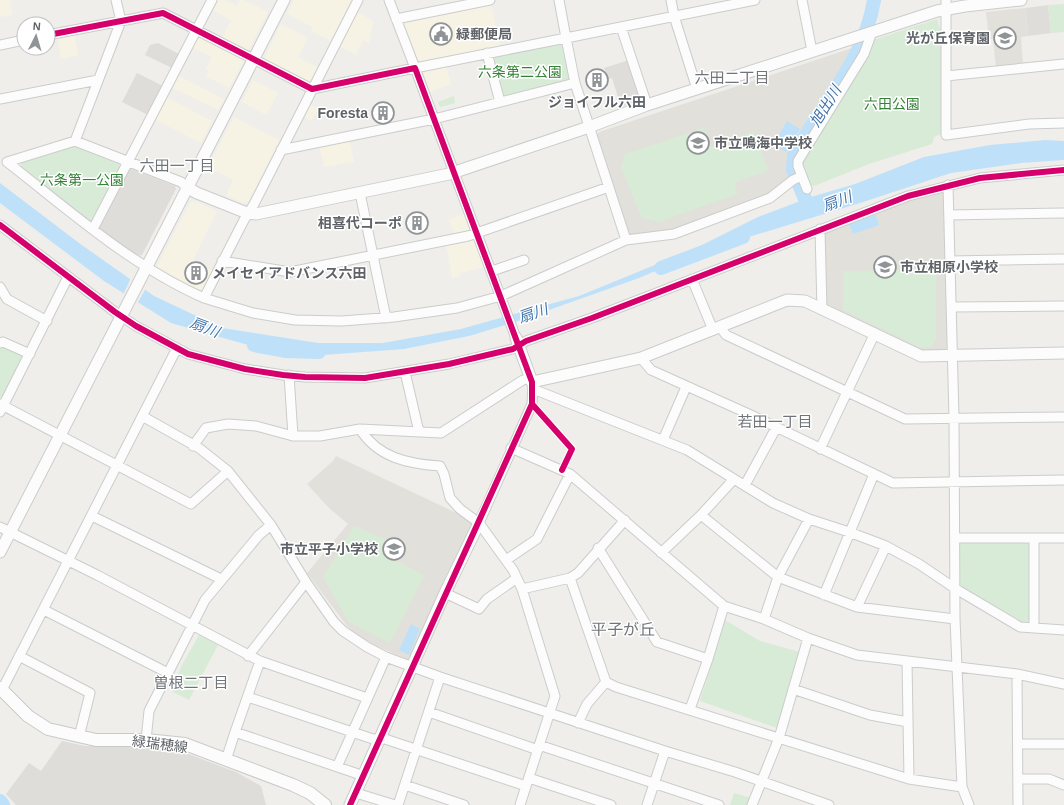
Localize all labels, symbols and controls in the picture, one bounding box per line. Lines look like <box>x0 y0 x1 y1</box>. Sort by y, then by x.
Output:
north arrow <box>16 16 56 56</box>
text: N <box>32 20 41 32</box>
public building icon: 緑郵便局 <box>428 21 454 47</box>
school or university icon: 光が丘保育園 <box>992 25 1018 51</box>
place label: 緑郵便局 <box>456 26 512 42</box>
place label: 光が丘保育園 <box>906 30 990 46</box>
park label: 六条第二公園 <box>478 64 562 80</box>
building icon: ジョイフル六田 <box>584 67 610 93</box>
district label: 六田二丁目 <box>694 69 770 86</box>
water label: 旭出川 <box>806 81 845 130</box>
place label: ジョイフル六田 <box>548 94 646 110</box>
park label: 六田公園 <box>864 96 920 112</box>
building icon: Foresta <box>370 100 396 126</box>
place label: Foresta <box>317 105 368 121</box>
school or university icon: 市立鳴海中学校 <box>685 130 711 156</box>
place label: 市立鳴海中学校 <box>714 135 812 151</box>
district label: 六田一丁目 <box>139 157 215 174</box>
park label: 六条第一公園 <box>40 172 124 188</box>
water label: 扇川 <box>820 187 856 214</box>
building icon: 相喜代コーポ <box>404 210 430 236</box>
place label: 相喜代コーポ <box>318 215 402 231</box>
school or university icon: 市立相原小学校 <box>872 254 898 280</box>
place label: 市立相原小学校 <box>900 259 998 275</box>
building icon: メイセイアドバンス六田 <box>183 260 209 286</box>
place label: メイセイアドバンス六田 <box>212 265 366 281</box>
water label: 扇川 <box>516 299 552 326</box>
water label: 扇川 <box>188 314 224 341</box>
district label: 若田一丁目 <box>737 413 813 430</box>
school or university icon: 市立平子小学校 <box>381 536 407 562</box>
place label: 市立平子小学校 <box>280 541 378 557</box>
district label: 平子が丘 <box>591 621 655 638</box>
district label: 曽根二丁目 <box>153 674 229 691</box>
street label: 緑瑞穂線 <box>131 733 189 755</box>

